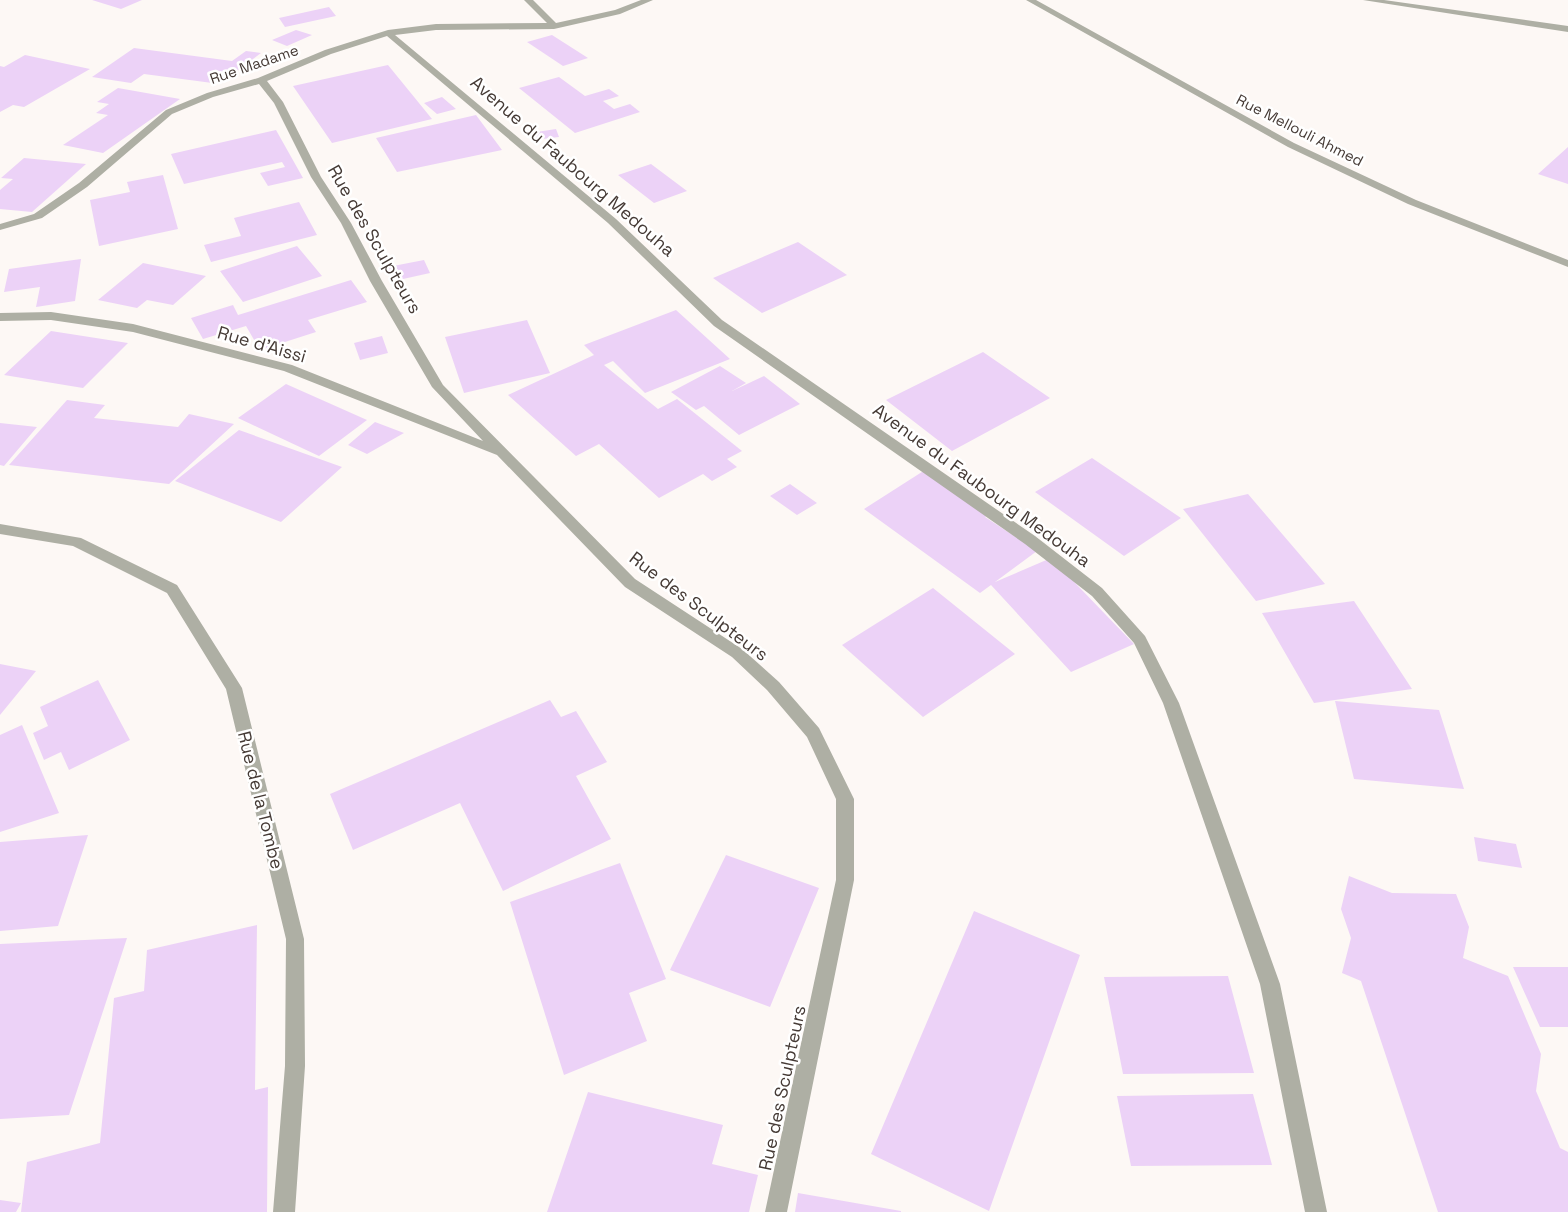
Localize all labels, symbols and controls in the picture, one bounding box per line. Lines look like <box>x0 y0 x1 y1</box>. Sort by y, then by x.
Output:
street label: Rue Madame <box>207 40 301 88</box>
street label: Avenue du Faubourg Medouha <box>466 71 680 261</box>
street label: Rue Mellouli Ahmed <box>1233 90 1367 170</box>
street label: Rue des Sculpteurs <box>323 160 427 318</box>
street label: Rue d'Aissi <box>215 320 309 368</box>
street label: Avenue du Faubourg Medouha <box>868 398 1096 572</box>
street label: Rue des Sculpteurs <box>625 546 773 666</box>
street label: Rue de la Tombe <box>233 729 289 871</box>
street label: Rue des Sculpteurs <box>753 1003 811 1173</box>

